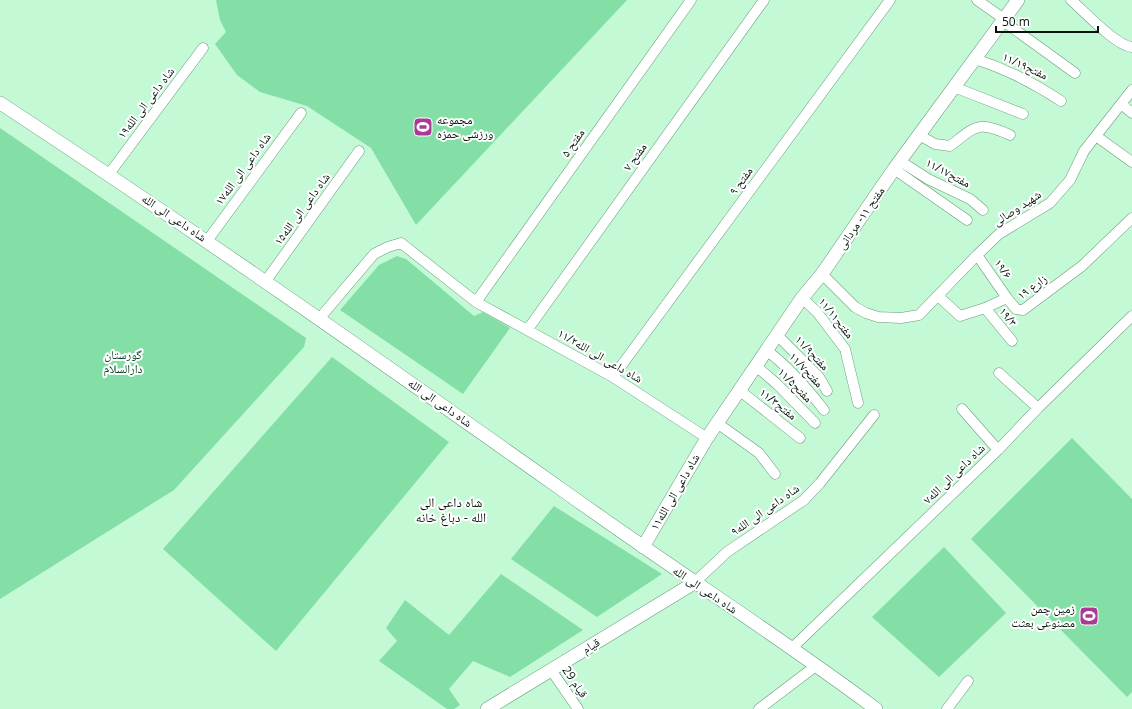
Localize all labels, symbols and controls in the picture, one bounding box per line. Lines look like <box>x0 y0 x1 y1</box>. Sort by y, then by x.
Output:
scale bar <box>996 8 1098 34</box>
text: 50 m <box>1002 13 1030 30</box>
street label: مفتح۱۱/۱۹ <box>1000 48 1051 83</box>
street label: شاه داعی الی الله۱۹ <box>113 63 178 142</box>
place label: مجموعه ورزشی حمزه <box>437 111 493 142</box>
sports icon: مجموعه ورزشی حمزه <box>412 116 434 138</box>
street label: مفتح ۵ <box>557 125 588 160</box>
street label: شاه داعی الی الله۱۷ <box>211 129 275 208</box>
street label: مفتح ۷ <box>619 139 651 174</box>
street label: مفتح۱۱/۱۷ <box>923 154 974 191</box>
street label: مفتح ۹ <box>725 163 757 198</box>
street label: شاه داعی الی الله۱۵ <box>270 169 334 248</box>
street label: مفتح ۱۱- مردانی <box>833 183 888 252</box>
street label: شهید وصالی <box>989 186 1044 230</box>
street label: شاه داعی الی الله <box>139 190 210 246</box>
street label: ۱۹/۶ <box>991 255 1016 282</box>
street label: ۱۹ زارع <box>1013 270 1050 303</box>
street label: مفتح۱۱/۱۱ <box>815 294 858 342</box>
street label: ۱۹/۳ <box>995 303 1021 330</box>
street label: ۱۱/۲شاه داعی الی الله <box>555 324 646 387</box>
street label: مفتح۱۱/۹ <box>791 331 833 374</box>
park label: گورستان دارالسلام <box>103 346 143 377</box>
street label: مفتح۱۱/۷ <box>785 348 827 391</box>
street label: مفتح۱۱/۵ <box>774 363 817 406</box>
street label: شاه داعی الی الله <box>405 374 476 431</box>
street label: مفتح۱۱/۳ <box>756 384 800 424</box>
street label: شاه داعی الی الله۷ <box>919 440 988 508</box>
street label: شاه داعی الی الله۱۱ <box>646 450 703 533</box>
street label: شاه داعی الی الله۹ <box>727 480 802 540</box>
district label: شاه داعی الی الله - دباغ خانه <box>416 493 486 527</box>
street label: شاه داعی الی الله <box>670 562 741 618</box>
place label: زمین چمن مصنوعی بعثت <box>1011 600 1075 631</box>
sports icon: زمین چمن مصنوعی بعثت <box>1078 605 1100 627</box>
street label: قیام <box>579 634 603 658</box>
street label: قیام 29 <box>559 662 592 701</box>

